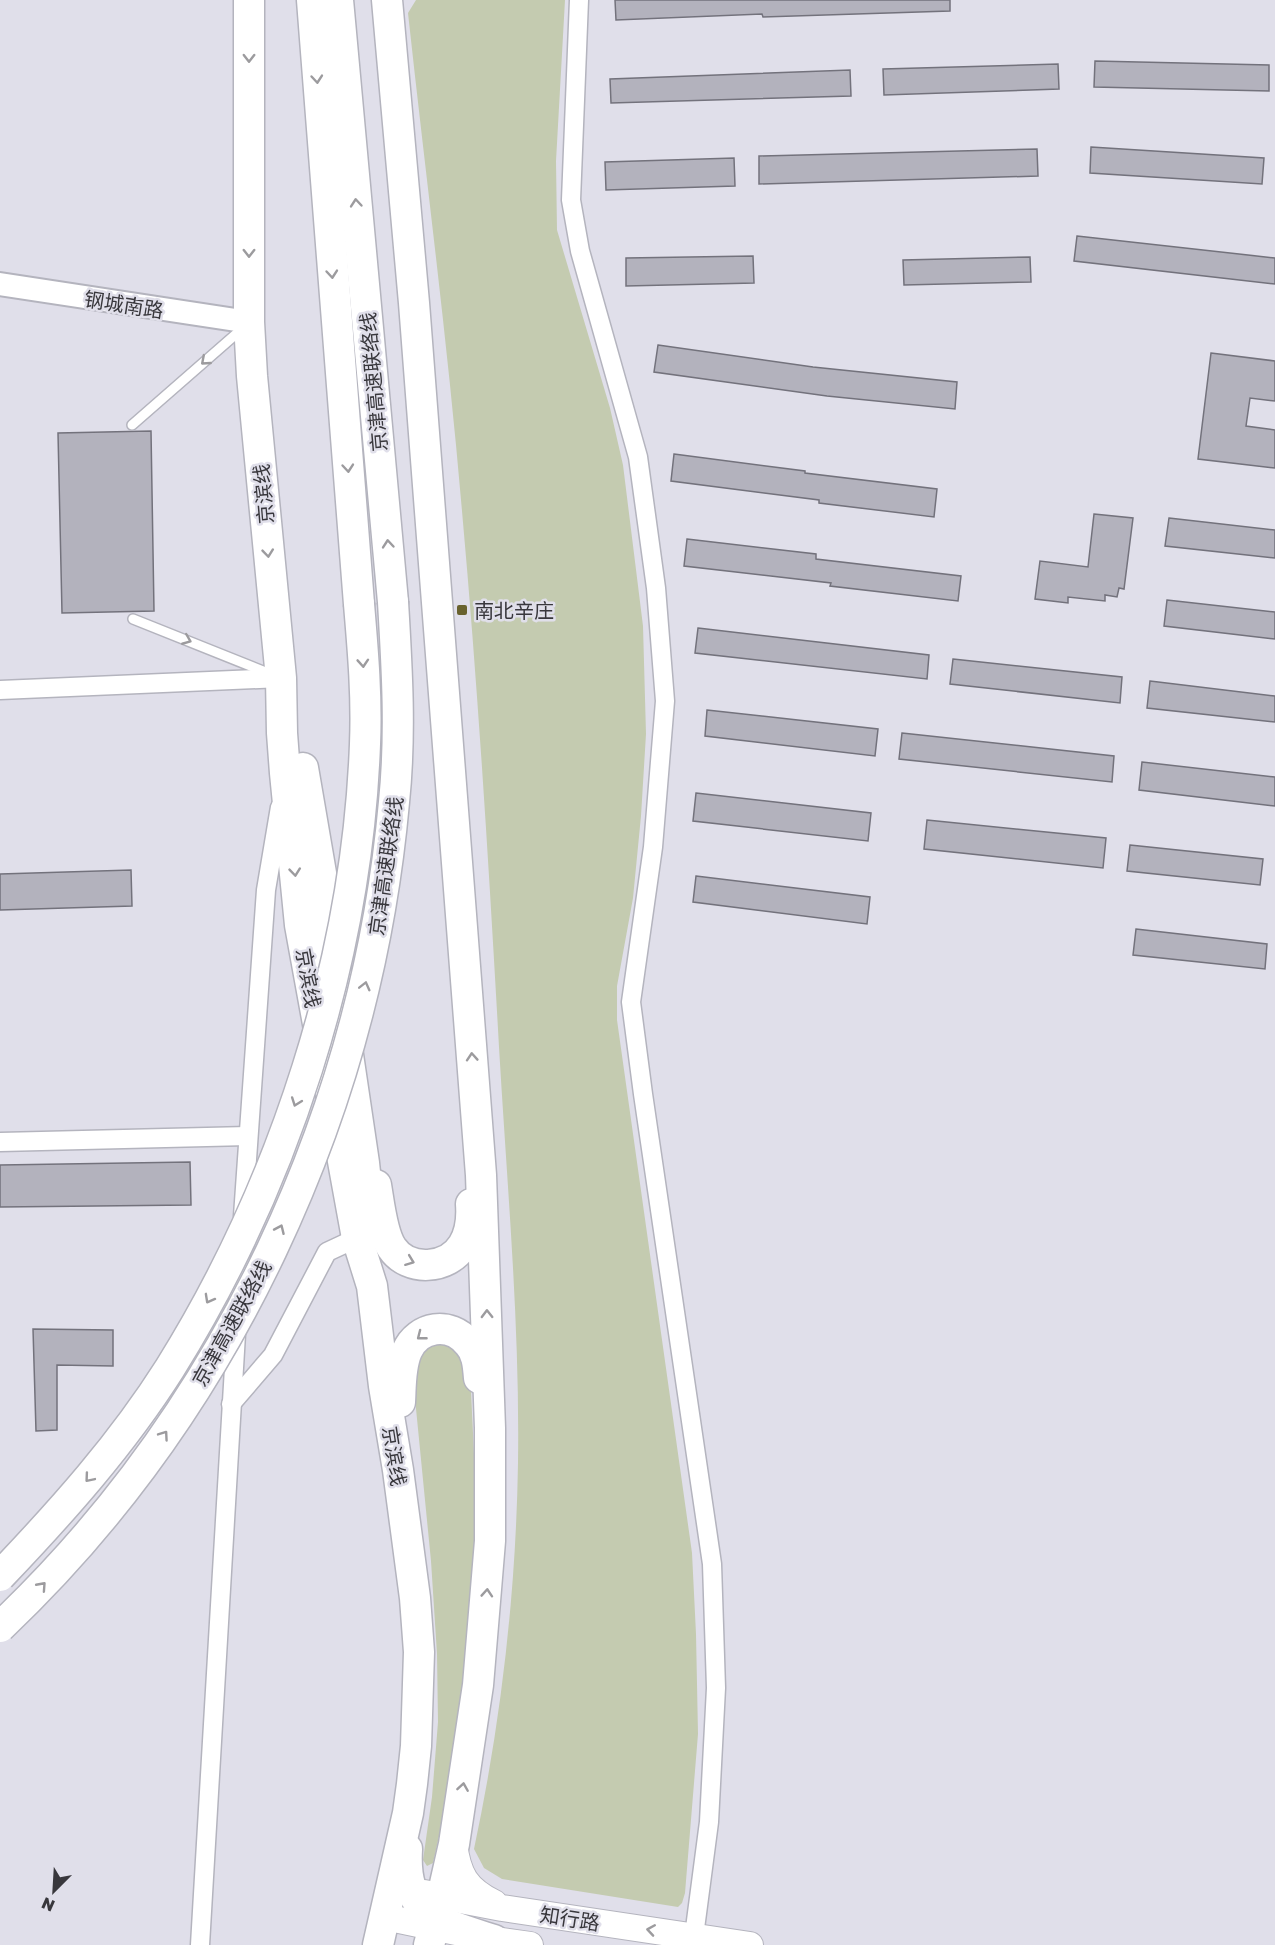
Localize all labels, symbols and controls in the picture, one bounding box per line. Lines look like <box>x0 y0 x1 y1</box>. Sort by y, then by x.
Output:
one-way arrow <box>243 54 255 63</box>
one-way arrow <box>310 75 323 84</box>
one-way arrow <box>350 199 363 208</box>
one-way arrow <box>243 249 255 258</box>
one-way arrow <box>326 269 339 278</box>
street label: 钢城南路 <box>83 286 165 322</box>
street label: 京津高速联络线 <box>355 311 391 453</box>
one-way arrow <box>201 354 212 365</box>
street label: 京滨线 <box>248 463 278 525</box>
one-way arrow <box>341 463 354 473</box>
one-way arrow <box>382 539 395 548</box>
one-way arrow <box>261 548 274 557</box>
place label: 南北辛庄 <box>474 598 554 622</box>
marker: 南北辛庄 <box>455 603 469 617</box>
one-way arrow <box>181 633 192 645</box>
one-way arrow <box>357 658 370 667</box>
street label: 京津高速联络线 <box>363 795 407 937</box>
one-way arrow <box>288 868 301 877</box>
street label: 京滨线 <box>292 946 326 1010</box>
one-way arrow <box>358 981 371 991</box>
one-way arrow <box>466 1052 479 1061</box>
one-way arrow <box>291 1096 304 1106</box>
one-way arrow <box>273 1224 285 1235</box>
one-way arrow <box>404 1253 415 1266</box>
street label: 京津高速联络线 <box>187 1256 275 1390</box>
one-way arrow <box>205 1293 216 1303</box>
one-way arrow <box>480 1310 493 1319</box>
one-way arrow <box>417 1329 428 1340</box>
street label: 京滨线 <box>378 1424 412 1488</box>
one-way arrow <box>157 1430 168 1441</box>
one-way arrow <box>85 1471 96 1482</box>
one-way arrow <box>35 1582 46 1593</box>
one-way arrow <box>480 1589 493 1598</box>
one-way arrow <box>456 1782 468 1791</box>
north arrow <box>24 1861 84 1921</box>
text: N <box>38 1893 58 1916</box>
street label: 知行路 <box>538 1901 602 1935</box>
one-way arrow <box>646 1924 655 1936</box>

